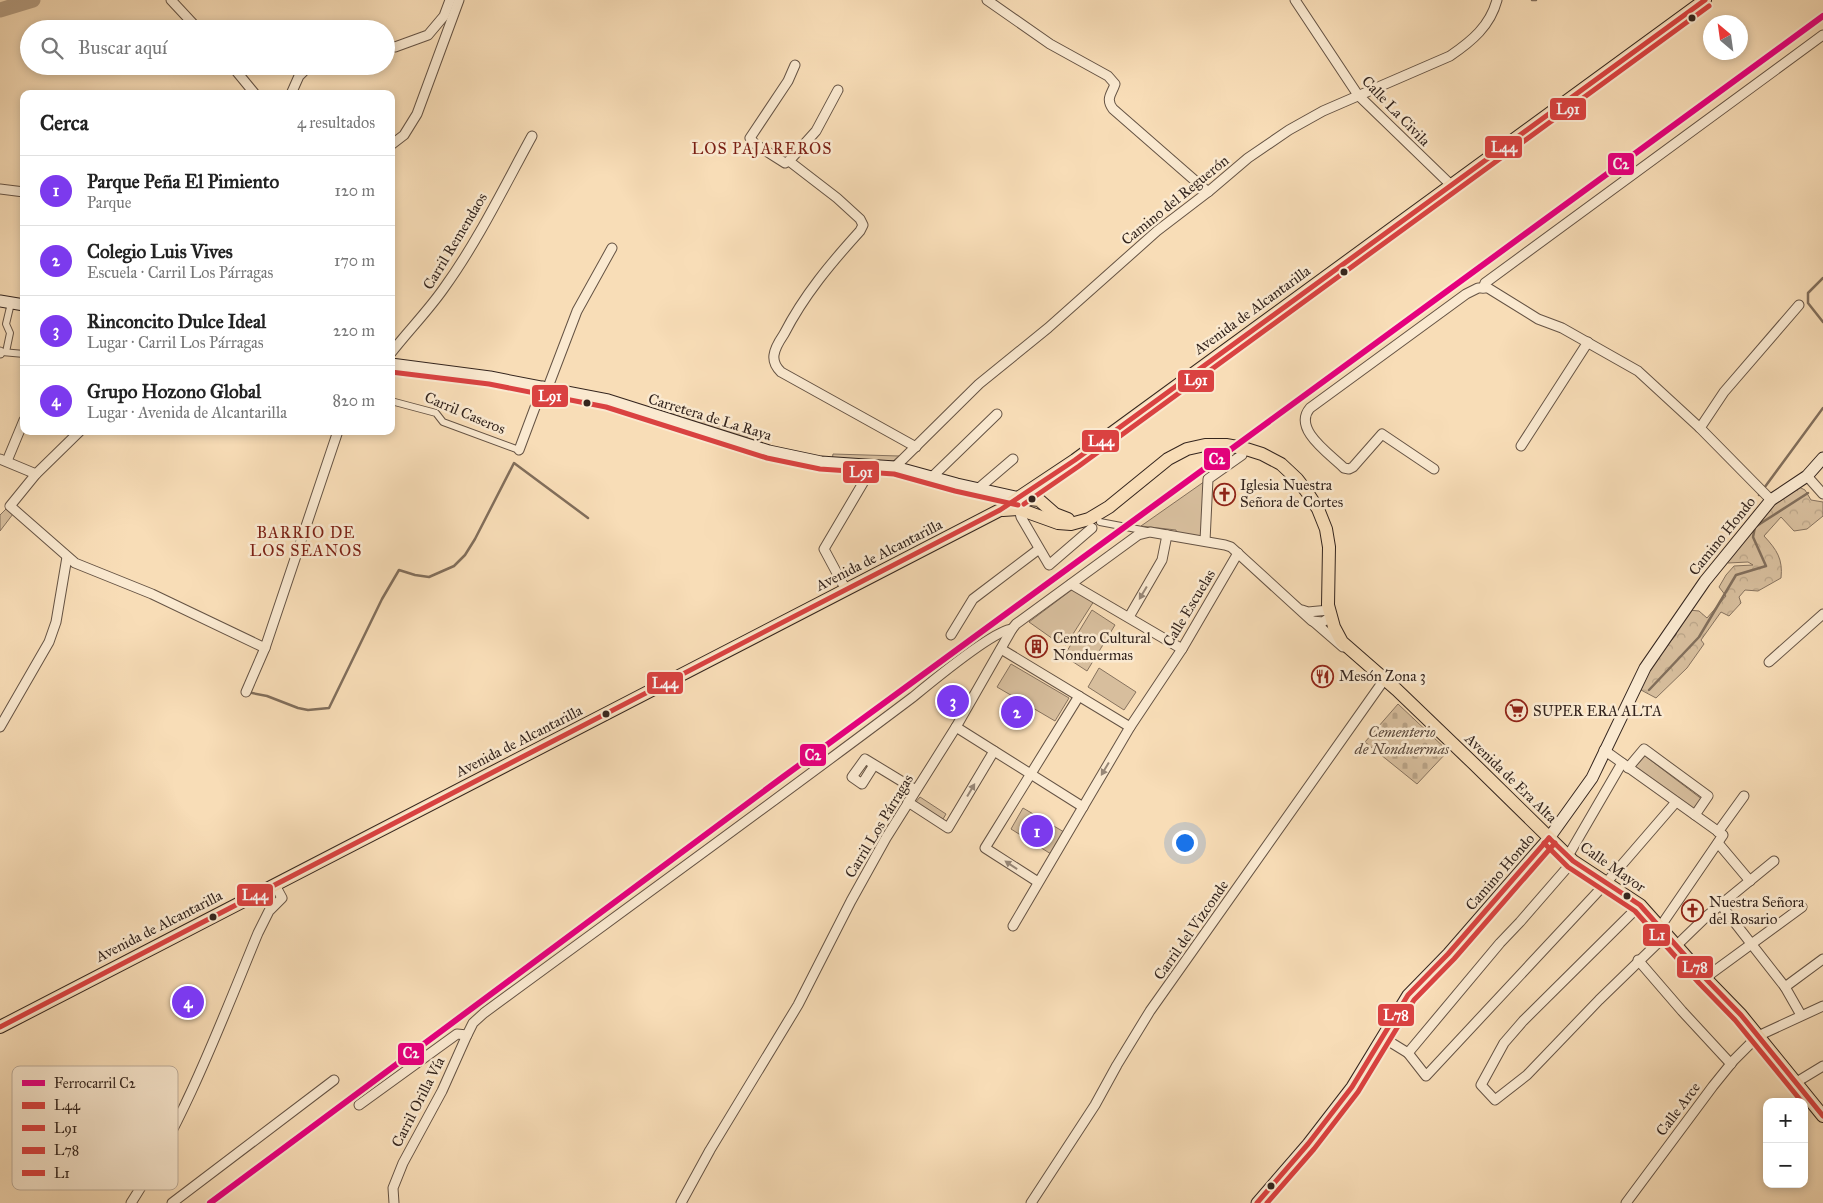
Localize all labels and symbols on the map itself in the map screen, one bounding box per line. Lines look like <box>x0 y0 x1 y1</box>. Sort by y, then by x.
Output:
unlabelled marker <box>1687 13 1697 23</box>
north arrow <box>1703 15 1748 60</box>
street label: Calle La Civila <box>1358 72 1434 150</box>
line badge: L91 <box>1549 97 1587 121</box>
text: L91 <box>1556 101 1580 119</box>
line badge: L44 <box>1484 135 1523 159</box>
district label: LOS PAJAREROS <box>692 139 832 159</box>
text: L44 <box>1491 139 1518 157</box>
street label: Camino del Reguerón <box>1118 151 1232 249</box>
line badge: C2 <box>1607 152 1635 176</box>
text: C2 <box>1613 156 1630 173</box>
street label: Carril Remendaos <box>419 189 491 293</box>
street label: Avenida de Alcantarilla <box>1189 261 1314 359</box>
unlabelled marker <box>1339 267 1349 277</box>
line badge: L91 <box>1177 369 1215 393</box>
text: L91 <box>1184 372 1208 390</box>
line badge: L91 <box>531 384 569 408</box>
street label: Carril Caseros <box>422 388 508 438</box>
text: L91 <box>538 388 562 406</box>
street label: Carretera de La Raya <box>646 390 775 445</box>
unlabelled marker <box>582 398 592 408</box>
line badge: L44 <box>1081 429 1120 453</box>
text: L44 <box>1088 433 1115 451</box>
line badge: C2 <box>1203 447 1231 471</box>
text: C2 <box>1209 451 1226 468</box>
line badge: L91 <box>842 460 880 484</box>
text: L91 <box>849 464 873 482</box>
place label: Iglesia Nuestra Señora de Cortes <box>1240 476 1343 511</box>
church icon: Iglesia Nuestra Señora de Cortes <box>1212 482 1236 506</box>
street label: Camino Hondo <box>1685 493 1759 579</box>
unlabelled marker <box>1027 494 1037 504</box>
street label: Avenida de Alcantarilla <box>812 515 946 595</box>
district label: BARRIO DE LOS SEANOS <box>250 523 362 560</box>
street label: Calle Escuelas <box>1159 566 1219 650</box>
one-way arrow <box>1139 587 1148 600</box>
place label: Centro Cultural Nonduermas <box>1053 629 1152 664</box>
building icon: Centro Cultural Nonduermas <box>1025 635 1049 659</box>
restaurant icon: Mesón Zona 3 <box>1311 664 1335 688</box>
place label: Mesón Zona 3 <box>1339 667 1426 685</box>
line badge: L44 <box>646 671 684 695</box>
text: L44 <box>652 675 679 693</box>
pin: 3 <box>937 682 969 720</box>
pin: 2 <box>1001 693 1033 731</box>
supermarket icon: SUPER ERA ALTA <box>1505 699 1529 723</box>
street label: Avenida de Alcantarilla <box>452 701 586 781</box>
place label: SUPER ERA ALTA <box>1533 702 1662 720</box>
unlabelled marker <box>601 709 611 719</box>
park label: Cementerio de Nonduermas <box>1354 723 1450 758</box>
street label: Avenida de Era Alta <box>1461 729 1561 827</box>
line badge: C2 <box>799 743 827 767</box>
text: C2 <box>805 747 822 764</box>
one-way arrow <box>1101 762 1110 775</box>
street label: Carril Los Párragas <box>841 771 917 881</box>
one-way arrow <box>966 783 975 796</box>
pin: 1 <box>1021 812 1053 850</box>
your location <box>1172 830 1198 856</box>
street label: Camino Hondo <box>1462 830 1539 914</box>
street label: Calle Mayor <box>1577 838 1650 896</box>
one-way arrow <box>1005 860 1018 870</box>
street label: Carril del Vizconde <box>1150 877 1232 983</box>
line badge: L44 <box>236 883 274 907</box>
street label: Avenida de Alcantarilla <box>92 886 226 966</box>
text: L44 <box>242 887 269 905</box>
unlabelled marker <box>1622 891 1632 901</box>
place label: Nuestra Señora del Rosario <box>1709 893 1805 928</box>
church icon: Nuestra Señora del Rosario <box>1681 899 1705 923</box>
unlabelled marker <box>208 912 218 922</box>
line badge: L1 <box>1642 923 1671 947</box>
text: L1 <box>1649 927 1665 944</box>
line badge: L78 <box>1676 955 1714 979</box>
text: L78 <box>1682 959 1708 976</box>
pin: 4 <box>172 983 204 1021</box>
line badge: L78 <box>1377 1003 1415 1027</box>
text: L78 <box>1383 1007 1409 1024</box>
line badge: C2 <box>397 1042 425 1066</box>
text: C2 <box>403 1045 420 1062</box>
street label: Carril Orilla Vía <box>388 1053 449 1150</box>
legend <box>12 1066 178 1190</box>
text: Ferrocarril C2 <box>54 1075 136 1092</box>
street label: Calle Arce <box>1652 1079 1704 1139</box>
text: L44 <box>54 1097 81 1114</box>
text: L91 <box>54 1120 78 1137</box>
text: L78 <box>54 1142 79 1159</box>
text: L1 <box>54 1165 70 1182</box>
unlabelled marker <box>1266 1181 1276 1191</box>

